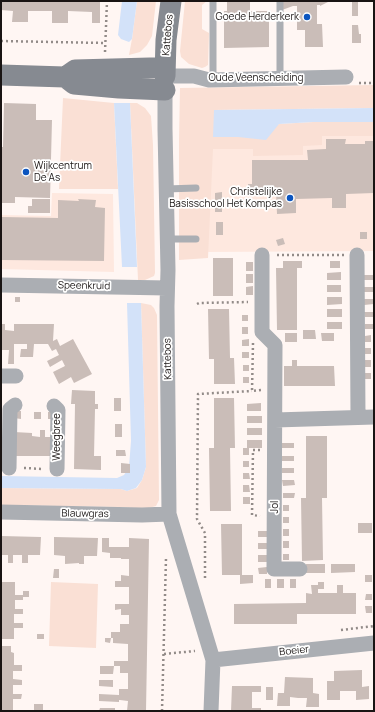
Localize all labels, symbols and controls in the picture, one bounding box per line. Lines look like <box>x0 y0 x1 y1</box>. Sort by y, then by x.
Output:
place label: Goede Herderkerk <box>216 11 299 23</box>
marker: Goede Herderkerk <box>302 12 312 22</box>
street label: Kattebos <box>160 14 176 56</box>
street label: Oude Veenscheiding <box>209 72 303 84</box>
place label: Wijkcentrum De As <box>34 160 92 184</box>
marker: Wijkcentrum De As <box>21 167 31 177</box>
place label: Christelijke Basisschool Het Kompas <box>169 186 282 210</box>
marker: Christelijke Basisschool Het Kompas <box>285 193 295 203</box>
street label: Speenkruid <box>58 280 110 292</box>
street label: Kattebos <box>162 338 174 380</box>
street label: Weegbree <box>51 413 63 461</box>
street label: Jol <box>269 501 281 513</box>
street label: Blauwgras <box>61 508 109 520</box>
street label: Boeier <box>279 643 309 659</box>

